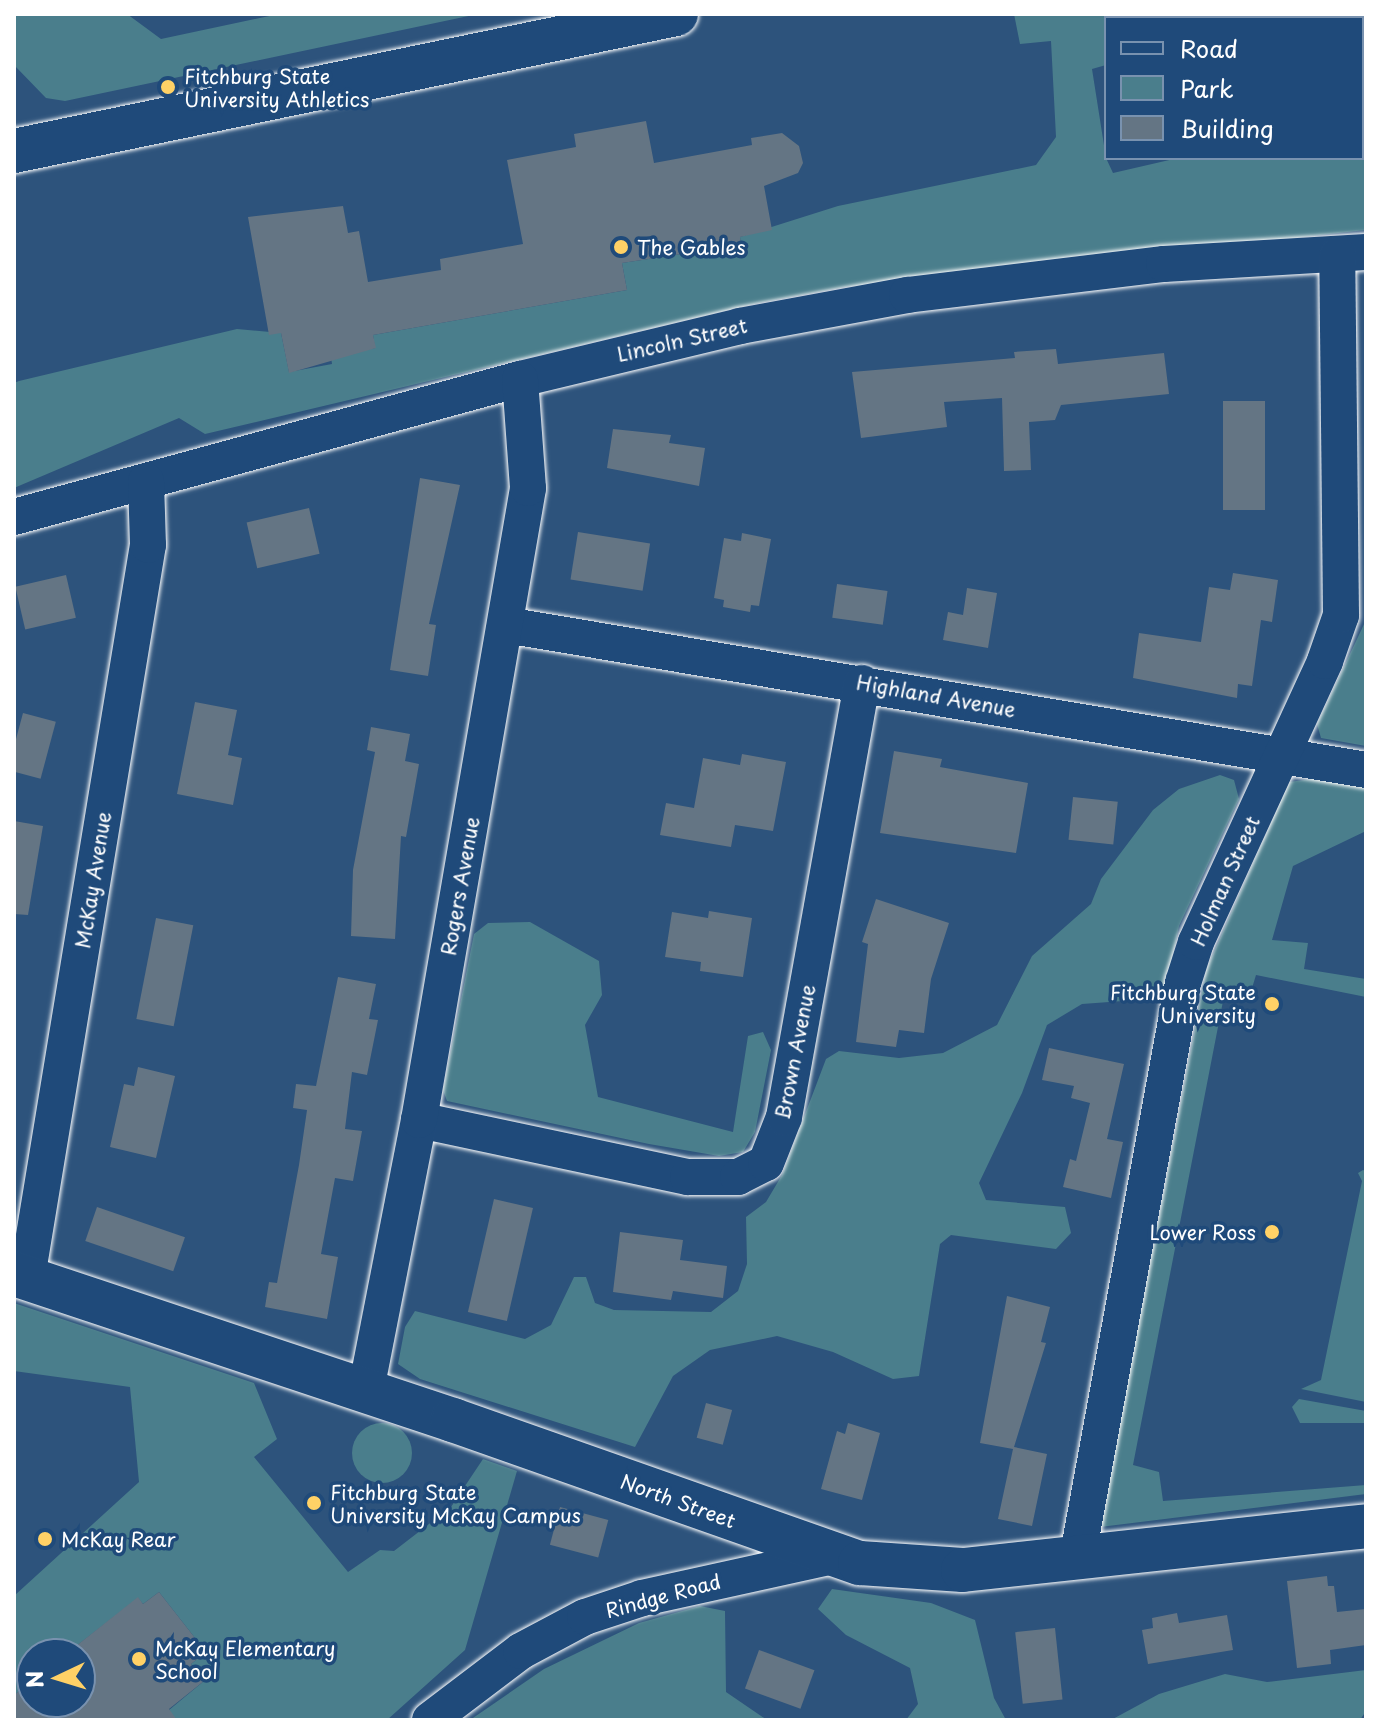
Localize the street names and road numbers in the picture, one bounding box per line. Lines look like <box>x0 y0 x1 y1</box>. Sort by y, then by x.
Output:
street label: Lincoln Street <box>615 313 749 367</box>
street label: Highland Avenue <box>854 670 1018 722</box>
street label: McKay Avenue <box>70 809 116 951</box>
street label: Holman Street <box>1185 812 1265 950</box>
street label: Rogers Avenue <box>436 815 484 957</box>
street label: Brown Avenue <box>770 983 820 1121</box>
street label: North Street <box>617 1469 739 1533</box>
street label: Rindge Road <box>602 1569 724 1623</box>

